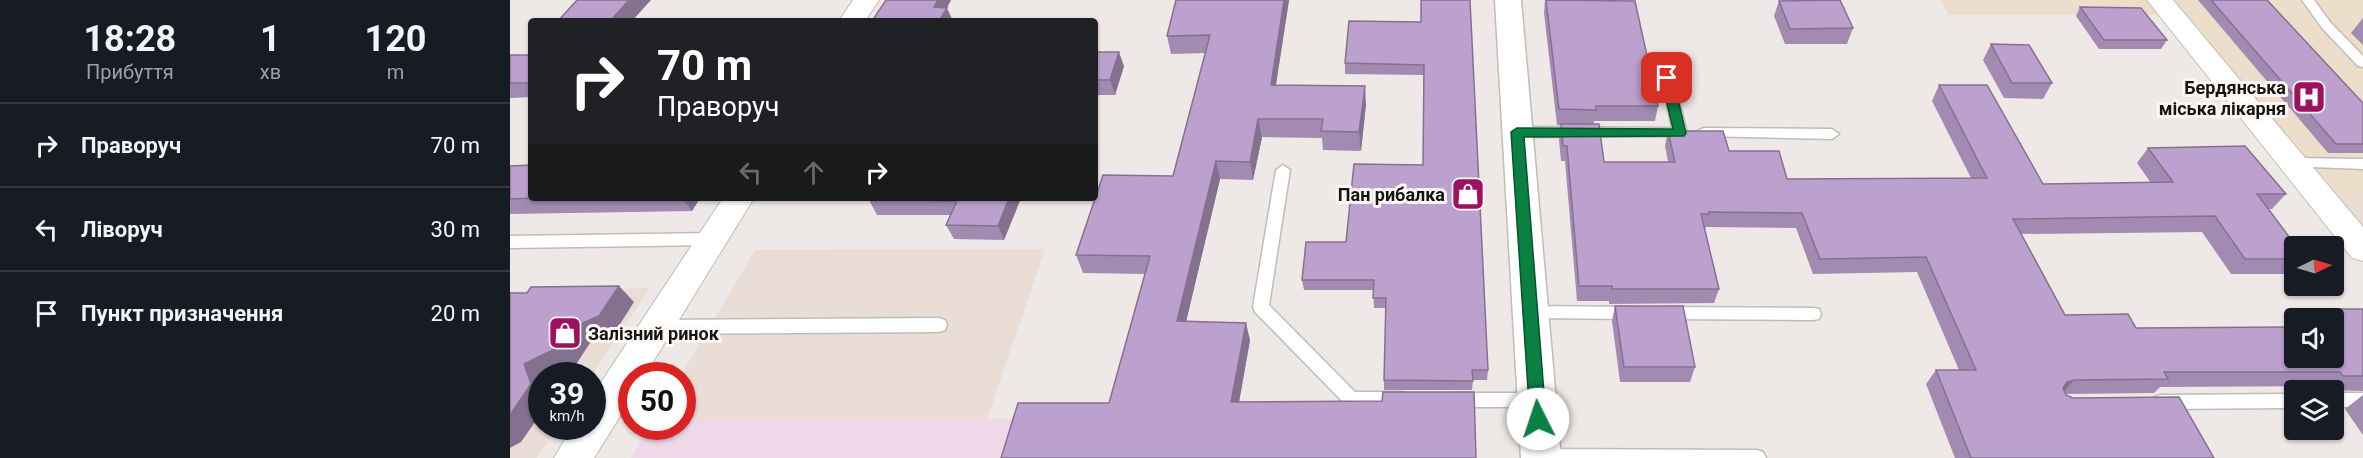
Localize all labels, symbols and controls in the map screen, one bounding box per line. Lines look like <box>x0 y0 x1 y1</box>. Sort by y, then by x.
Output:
text: 18:28 <box>83 18 176 60</box>
text: 1 <box>260 18 281 60</box>
text: 120 <box>365 18 427 60</box>
text: 70 m <box>657 41 752 90</box>
icon: right <box>558 42 636 120</box>
pin <box>1641 52 1692 103</box>
text: Прибуття <box>86 60 174 84</box>
text: хв <box>260 60 281 84</box>
text: m <box>387 60 404 84</box>
icon: arrive <box>1650 61 1683 94</box>
place label: Бердянська міська лікарня <box>2159 77 2286 119</box>
hospital icon: Бердянська міська лікарня <box>2291 79 2327 115</box>
text: Праворуч <box>657 91 779 123</box>
icon: right <box>30 129 63 162</box>
text: Праворуч <box>81 133 181 158</box>
text: 70 m <box>431 133 480 158</box>
icon: left <box>734 156 767 189</box>
icon: ahead <box>797 156 830 189</box>
icon: right <box>860 156 893 189</box>
shop icon: Пан рибалка <box>1450 176 1486 212</box>
place label: Пан рибалка <box>1338 184 1445 205</box>
icon: left <box>30 213 63 246</box>
text: Ліворуч <box>81 217 163 242</box>
text: 30 m <box>431 217 480 242</box>
north arrow <box>2284 236 2344 296</box>
map controls <box>2284 236 2344 440</box>
icon: arrive <box>30 297 63 330</box>
text: Пункт призначення <box>81 301 283 326</box>
text: 20 m <box>431 301 480 326</box>
button: sound <box>2284 308 2344 368</box>
shop icon: Залізний ринок <box>547 315 583 351</box>
place label: Залізний ринок <box>588 323 720 344</box>
speed limit sign: 50 <box>618 362 696 440</box>
text: 39 <box>550 376 584 411</box>
button: layers <box>2284 380 2344 440</box>
position arrow <box>1506 387 1570 451</box>
text: km/h <box>549 407 585 425</box>

